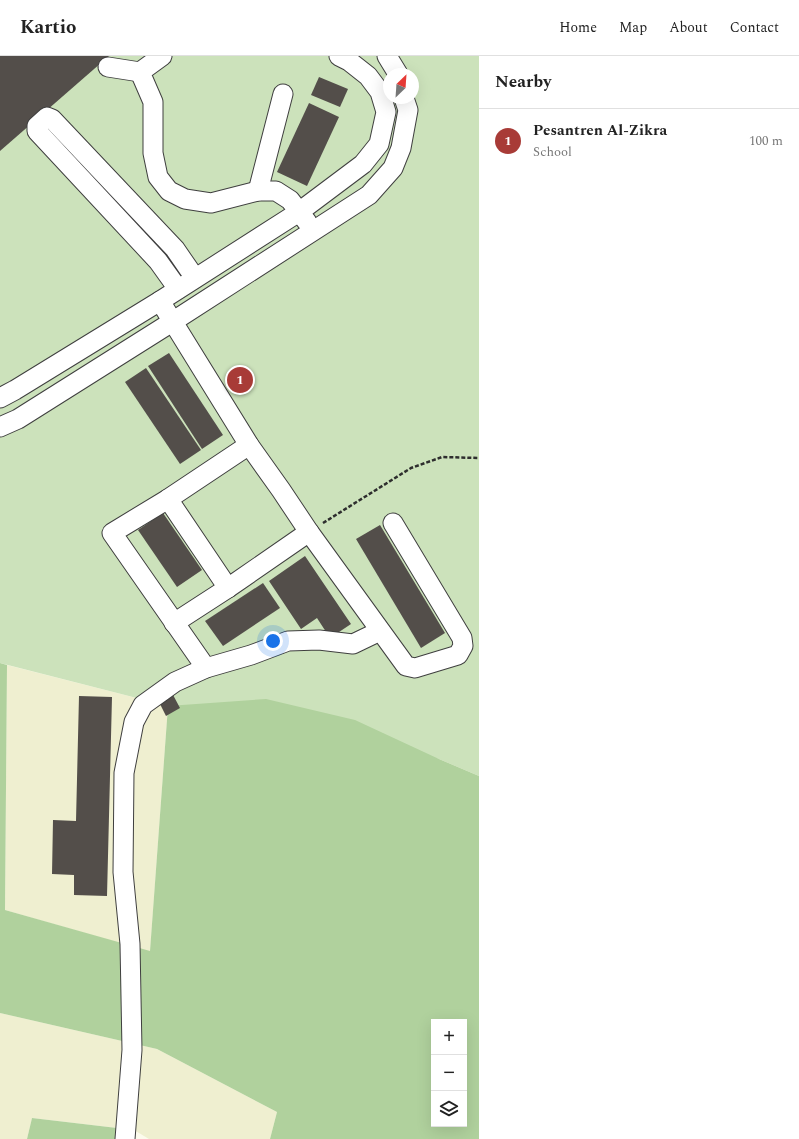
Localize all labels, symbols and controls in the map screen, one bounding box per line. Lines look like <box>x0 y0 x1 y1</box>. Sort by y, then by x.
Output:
text: Kartio <box>20 13 76 42</box>
text: Home <box>559 17 597 38</box>
text: Map <box>619 17 647 38</box>
text: About <box>669 17 708 38</box>
text: Contact <box>730 17 779 38</box>
north arrow <box>383 68 419 104</box>
text: Nearby <box>495 69 551 95</box>
text: Pesantren Al-Zikra <box>533 119 667 142</box>
text: 1 <box>504 131 512 151</box>
text: 100 m <box>749 131 783 151</box>
text: School <box>533 142 572 162</box>
pin: 1 <box>227 365 253 395</box>
your location <box>263 631 283 651</box>
map controls <box>431 1019 467 1127</box>
button: + <box>431 1019 467 1055</box>
button: − <box>431 1055 467 1091</box>
button: layers <box>431 1091 467 1127</box>

